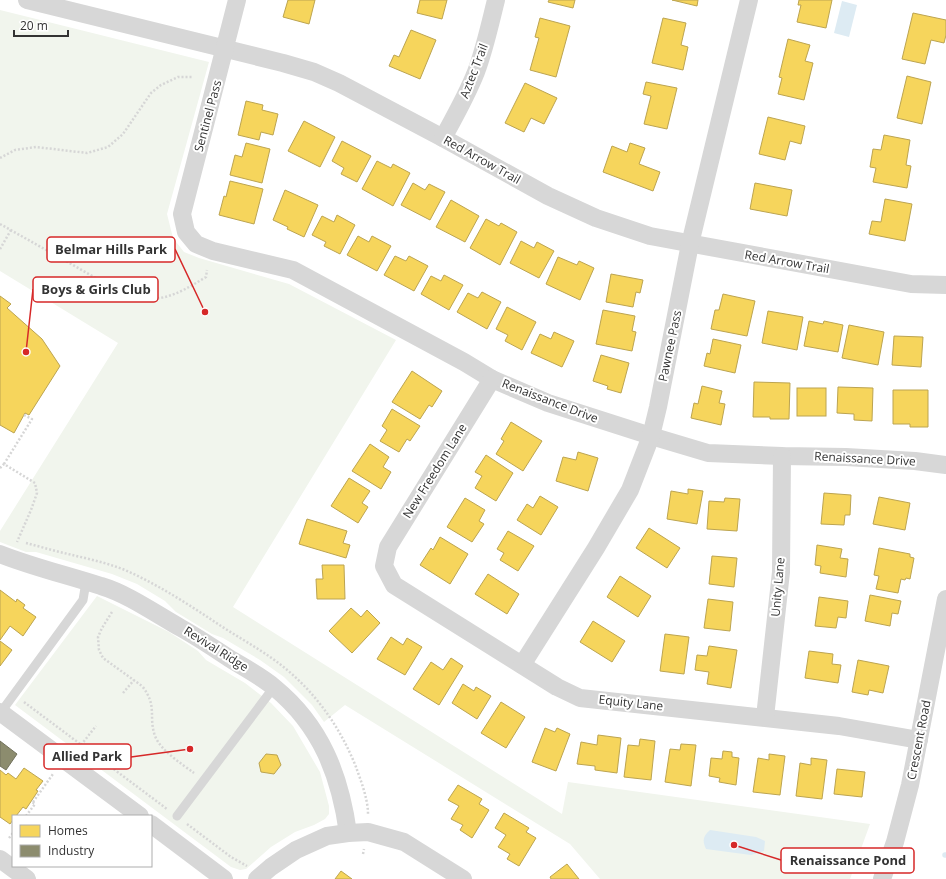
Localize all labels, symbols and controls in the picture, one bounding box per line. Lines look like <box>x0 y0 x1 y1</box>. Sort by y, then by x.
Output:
scale bar <box>14 12 68 38</box>
text: 20 m <box>20 17 48 34</box>
street label: Aztec Trail <box>455 41 492 101</box>
street label: Sentinel Pass <box>190 78 225 154</box>
street label: Red Arrow Trail <box>441 131 524 188</box>
callout: Belmar Hills Park <box>47 237 175 262</box>
text: Belmar Hills Park <box>55 240 168 258</box>
street label: Red Arrow Trail <box>743 246 831 277</box>
callout: Boys & Girls Club <box>33 277 158 302</box>
text: Boys & Girls Club <box>41 280 151 298</box>
street label: Pawnee Pass <box>654 308 685 383</box>
street label: Renaissance Drive <box>500 374 601 427</box>
street label: New Freedom Lane <box>399 420 471 521</box>
street label: Renaissance Drive <box>814 447 916 470</box>
street label: Unity Lane <box>766 556 789 617</box>
street label: Revival Ridge <box>181 622 252 675</box>
street label: Equity Lane <box>598 691 664 714</box>
street label: Crescent Road <box>902 699 935 781</box>
callout: Allied Park <box>44 744 131 769</box>
text: Allied Park <box>52 747 123 765</box>
legend <box>12 815 152 867</box>
text: Homes <box>48 822 88 839</box>
text: Industry <box>48 842 95 859</box>
callout: Renaissance Pond <box>781 848 914 873</box>
text: Renaissance Pond <box>790 851 906 869</box>

